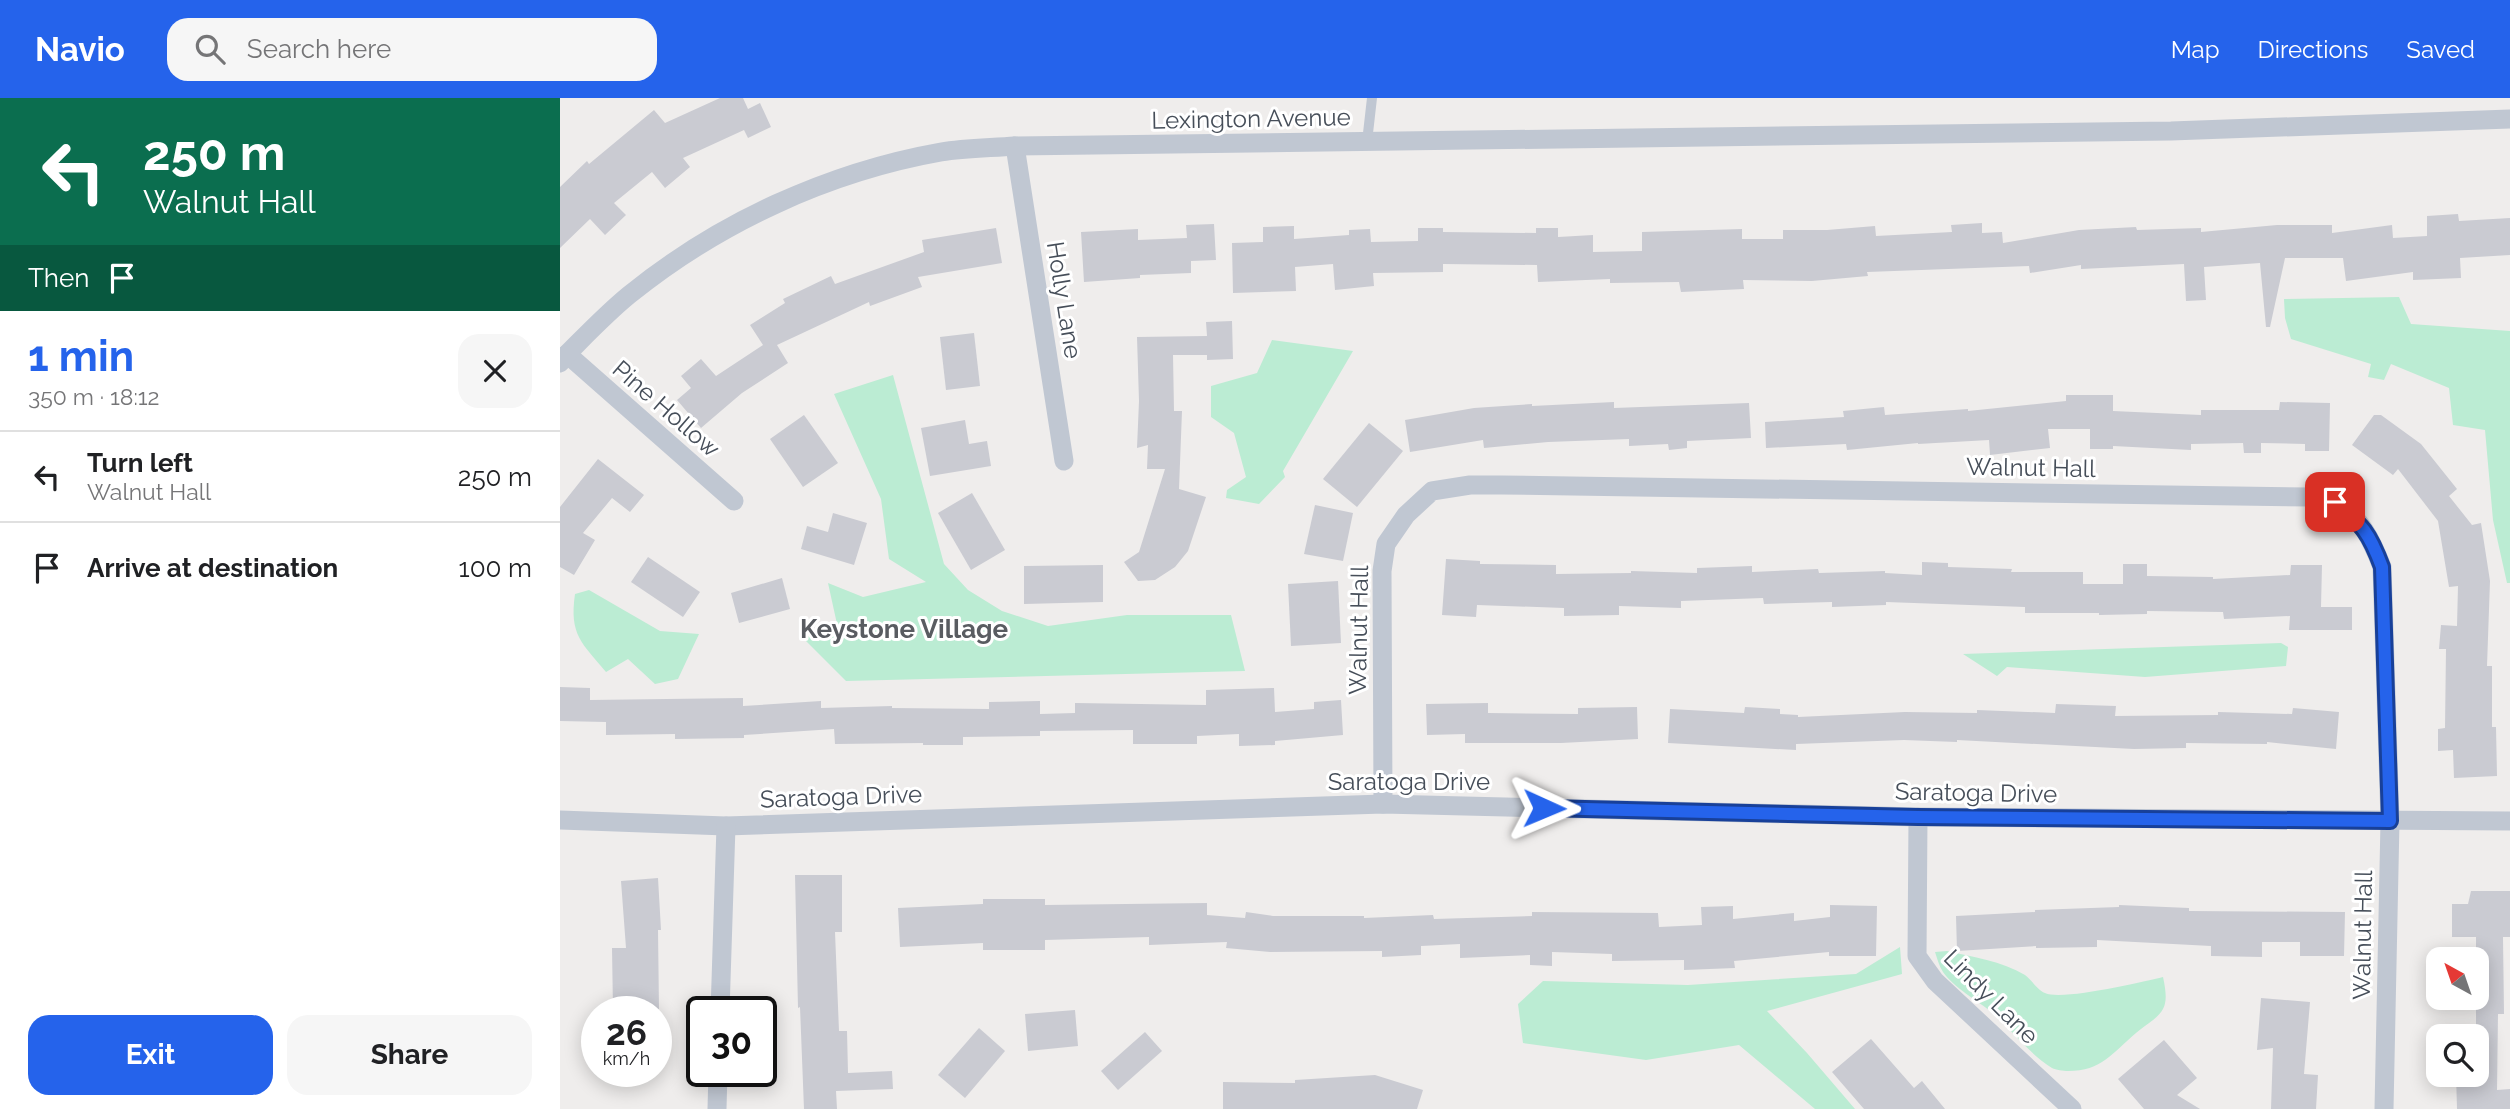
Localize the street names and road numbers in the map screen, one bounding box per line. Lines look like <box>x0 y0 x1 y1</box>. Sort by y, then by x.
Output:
street label: Lexington Avenue <box>1151 102 1351 135</box>
street label: Holly Lane <box>1041 239 1088 361</box>
street label: Pine Hollow <box>607 354 726 463</box>
street label: Walnut Hall <box>1966 452 2097 483</box>
street label: Walnut Hall <box>1343 564 1374 695</box>
street label: Saratoga Drive <box>1328 767 1490 796</box>
street label: Saratoga Drive <box>1895 777 2057 808</box>
street label: Saratoga Drive <box>759 779 923 814</box>
street label: Walnut Hall <box>2347 869 2378 1000</box>
street label: Lindy Lane <box>1938 943 2045 1050</box>

